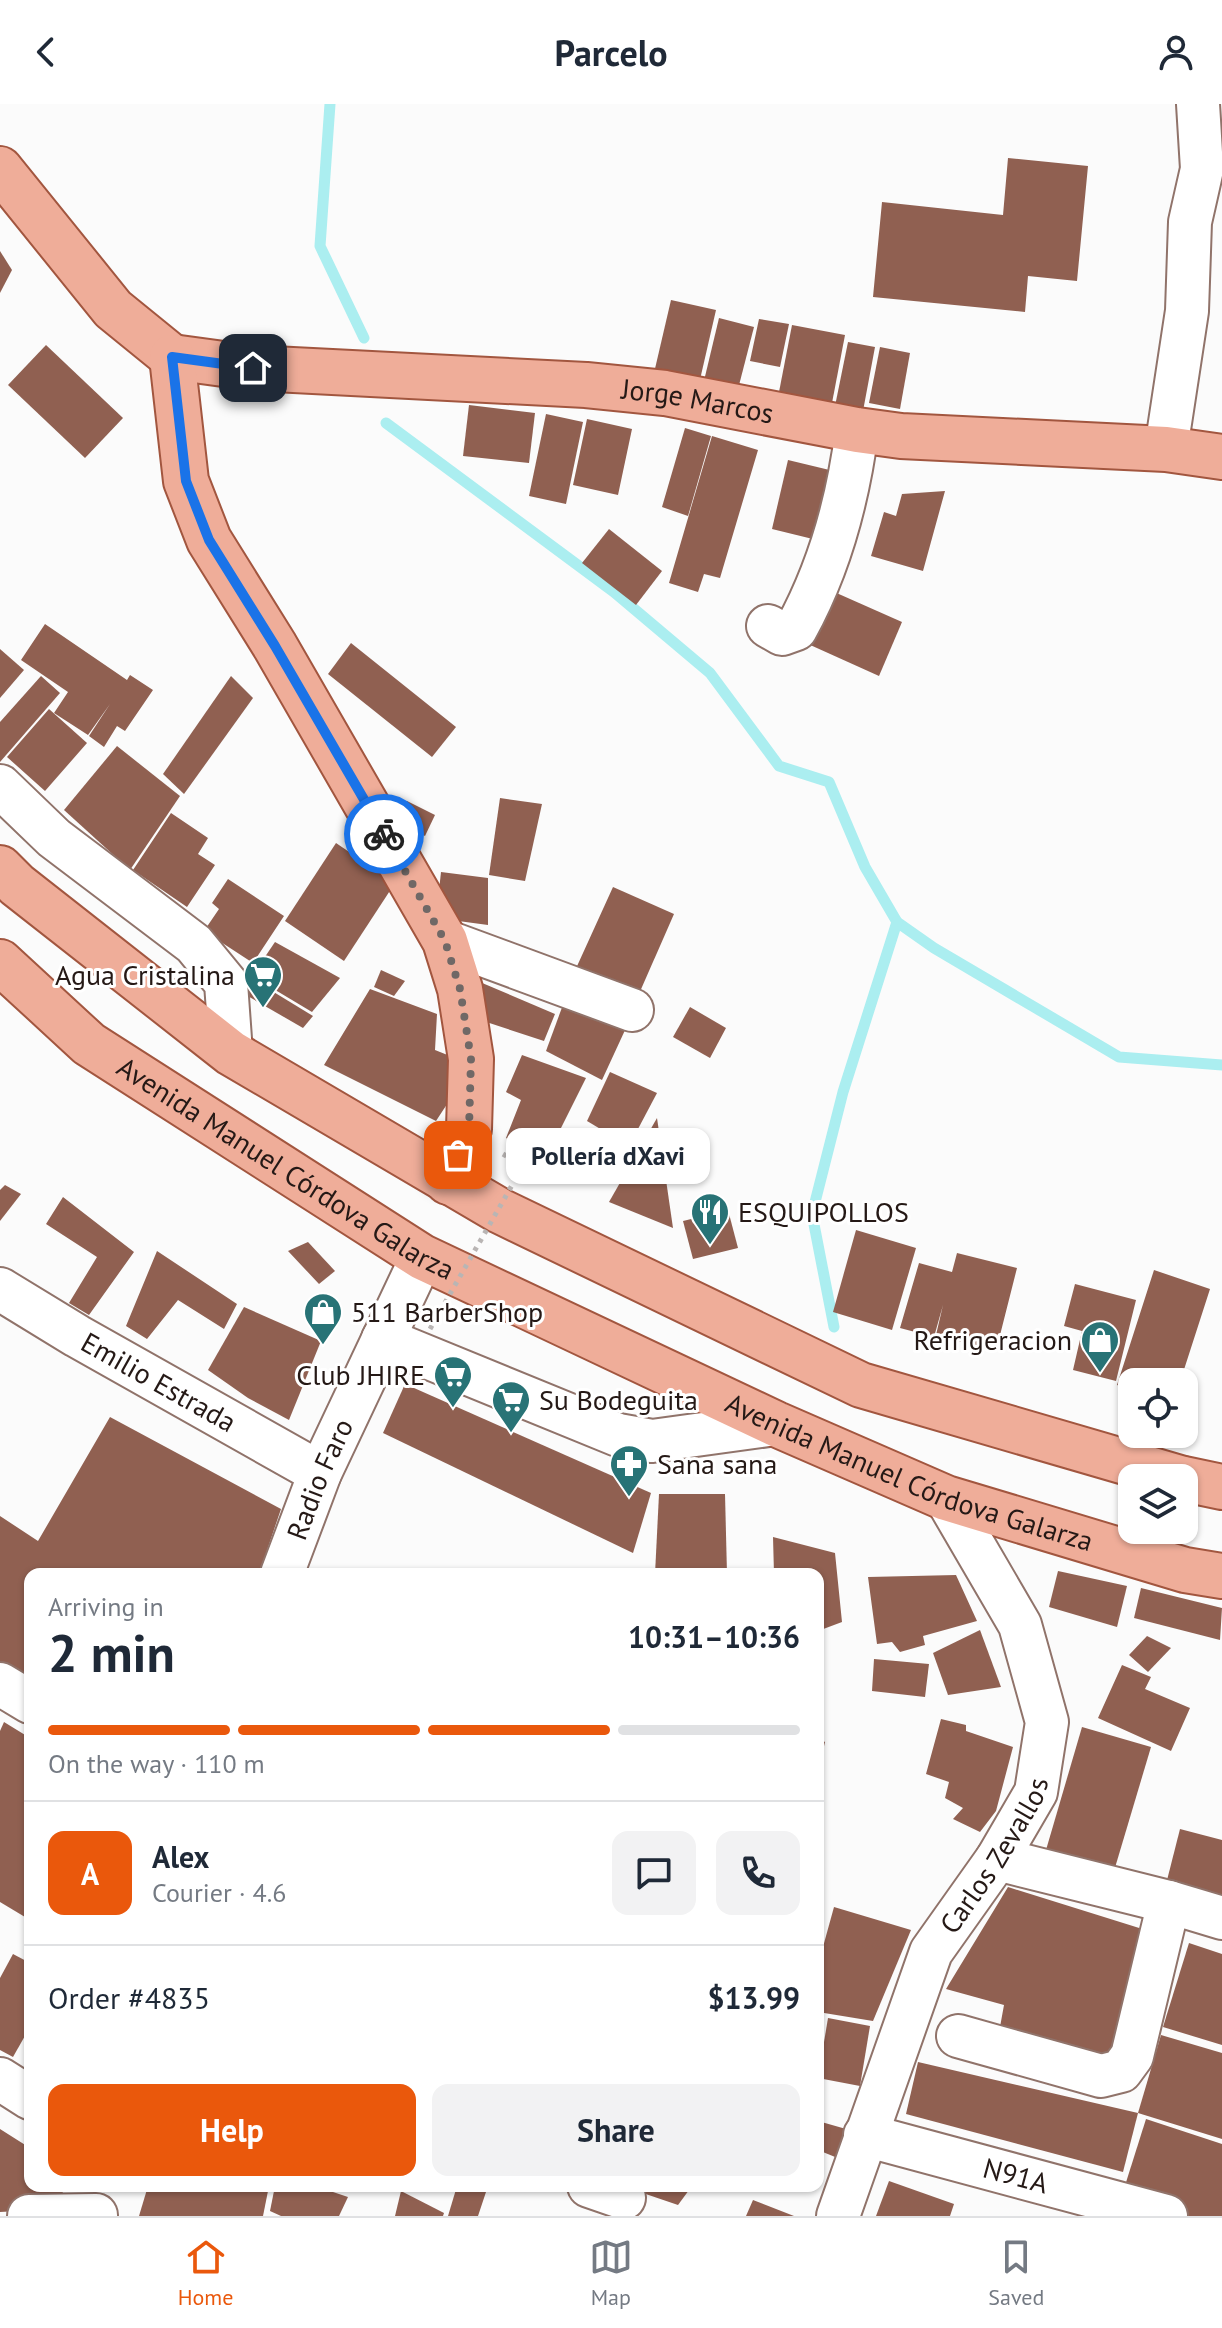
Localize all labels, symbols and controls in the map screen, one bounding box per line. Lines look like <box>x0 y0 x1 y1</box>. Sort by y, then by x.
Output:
text: Parcelo <box>554 29 668 76</box>
icon: back <box>24 30 68 74</box>
icon: person <box>1154 30 1198 74</box>
pin <box>219 334 287 402</box>
icon: home <box>231 346 275 390</box>
street label: Jorge Marcos <box>619 370 777 432</box>
courier <box>344 794 424 874</box>
icon: bike <box>362 812 406 856</box>
supermarket icon: Agua Cristalina <box>242 954 284 1009</box>
place label: Agua Cristalina <box>55 956 235 993</box>
street label: Avenida Manuel Córdova Galarza <box>111 1048 460 1288</box>
pin <box>424 1121 492 1189</box>
callout: Pollería dXavi <box>506 1127 710 1183</box>
icon: bag <box>436 1133 480 1177</box>
text: Pollería dXavi <box>531 1139 685 1172</box>
restaurant icon: ESQUIPOLLOS <box>689 1191 731 1246</box>
place label: ESQUIPOLLOS <box>738 1193 909 1230</box>
shop icon: 511 BarberShop <box>302 1291 344 1346</box>
place label: 511 BarberShop <box>351 1293 543 1330</box>
shop icon: Refrigeracion <box>1079 1319 1121 1374</box>
place label: Refrigeracion <box>913 1321 1072 1358</box>
street label: Emilio Estrada <box>75 1323 243 1440</box>
supermarket icon: Club JHIRE <box>432 1354 474 1409</box>
place label: Club JHIRE <box>296 1356 425 1393</box>
map controls <box>1118 1368 1198 1544</box>
button: locate <box>1118 1368 1198 1448</box>
supermarket icon: Su Bodeguita <box>490 1379 532 1434</box>
place label: Su Bodeguita <box>539 1381 698 1418</box>
street label: Avenida Manuel Córdova Galarza <box>720 1384 1098 1559</box>
street label: Radio Faro <box>278 1412 361 1545</box>
pharmacy icon: Sana sana <box>608 1443 650 1498</box>
place label: Sana sana <box>657 1445 777 1482</box>
button: layers <box>1118 1464 1198 1544</box>
text: Arriving in <box>48 1590 164 1623</box>
text: 10:31–10:36 <box>628 1617 800 1656</box>
text: 2 min <box>48 1619 175 1686</box>
text: On the way · 110 m <box>48 1747 265 1780</box>
street label: Carlos Zevallos <box>931 1775 1056 1941</box>
button: chat <box>612 1831 696 1915</box>
button: phone <box>716 1831 800 1915</box>
text: Alex <box>152 1837 209 1876</box>
text: A <box>81 1854 99 1893</box>
text: Courier · 4.6 <box>152 1876 286 1909</box>
text: Order #4835 <box>48 1978 210 2017</box>
text: $13.99 <box>708 1978 800 2017</box>
button: Help <box>48 2084 416 2176</box>
button: Share <box>432 2084 800 2176</box>
street label: N91A <box>979 2149 1053 2202</box>
tab: Home <box>178 2235 233 2311</box>
tab: Map <box>589 2235 633 2311</box>
tab: Saved <box>988 2235 1044 2311</box>

